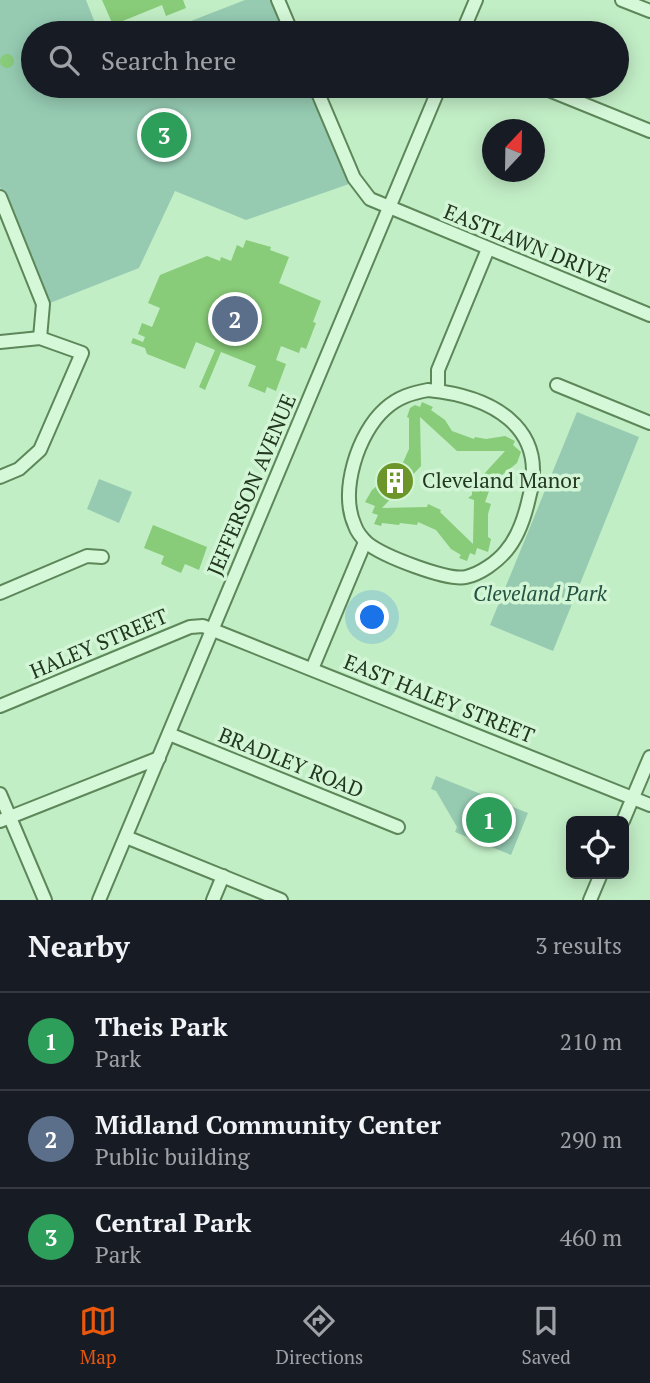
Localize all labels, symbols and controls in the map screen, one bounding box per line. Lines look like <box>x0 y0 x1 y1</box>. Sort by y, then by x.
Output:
search box <box>21 21 629 98</box>
icon: search <box>45 41 83 79</box>
text: Search here <box>101 43 236 77</box>
pin: 3 <box>141 109 187 161</box>
north arrow <box>482 119 545 182</box>
street label: EASTLAWN DRIVE <box>440 197 615 289</box>
pin: 2 <box>212 293 258 345</box>
street label: JEFFERSON AVENUE <box>200 389 302 580</box>
building icon: Cleveland Manor <box>374 460 416 502</box>
place label: Cleveland Manor <box>422 466 580 494</box>
park label: Cleveland Park <box>473 579 608 607</box>
your location <box>355 600 389 634</box>
street label: HALEY STREET <box>25 601 172 685</box>
street label: EAST HALEY STREET <box>340 647 539 749</box>
street label: BRADLEY ROAD <box>215 720 368 804</box>
pin: 1 <box>466 794 512 846</box>
map controls <box>566 816 629 879</box>
button: locate <box>566 816 629 879</box>
text: Nearby <box>28 926 130 966</box>
text: 3 results <box>535 930 622 961</box>
text: Theis Park <box>95 1009 228 1043</box>
text: 1 <box>45 1026 58 1057</box>
text: 210 m <box>560 1026 622 1057</box>
text: Park <box>95 1043 141 1074</box>
text: Midland Community Center <box>95 1107 441 1141</box>
text: 2 <box>45 1124 58 1155</box>
text: 290 m <box>560 1124 622 1155</box>
text: Public building <box>95 1141 250 1172</box>
text: Central Park <box>95 1205 251 1239</box>
text: 3 <box>45 1222 58 1253</box>
text: 460 m <box>560 1222 622 1253</box>
text: Park <box>95 1239 141 1270</box>
tab: Map <box>79 1302 117 1369</box>
tab: Directions <box>276 1302 363 1369</box>
tab: Saved <box>522 1302 571 1369</box>

